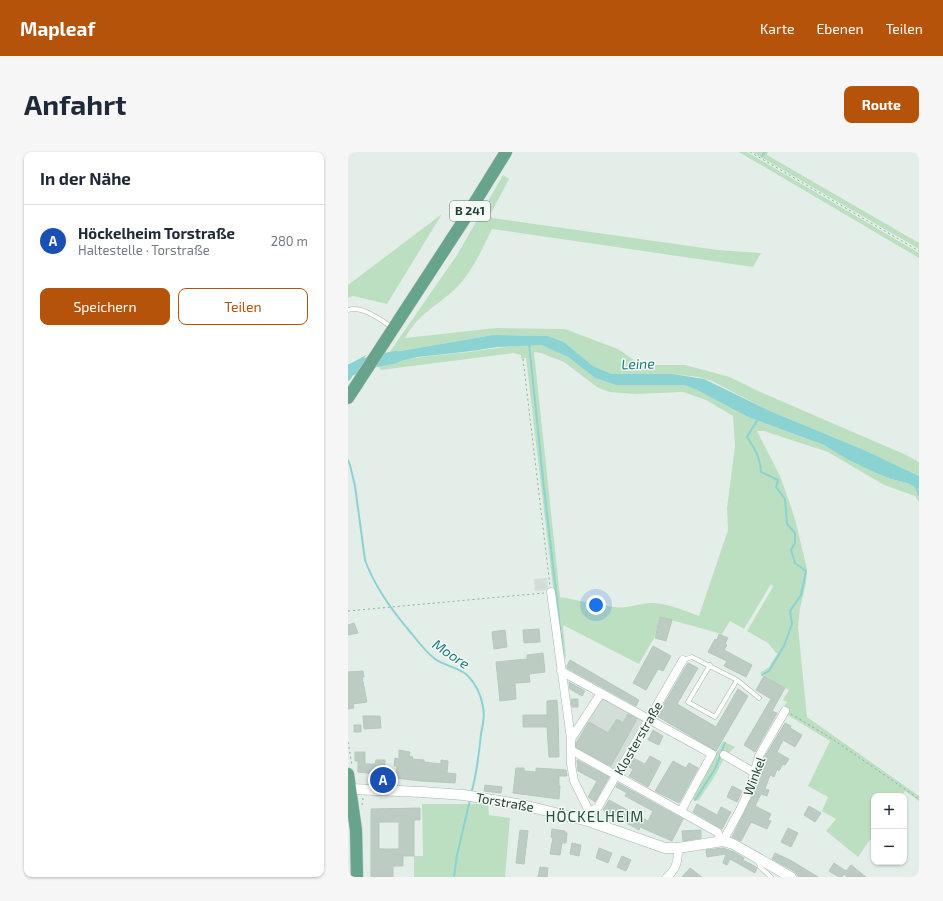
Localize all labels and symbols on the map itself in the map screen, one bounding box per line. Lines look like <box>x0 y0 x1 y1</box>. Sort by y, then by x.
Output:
road number: B 241 <box>450 201 490 221</box>
water label: Leine <box>621 354 656 373</box>
your location <box>586 595 606 615</box>
water label: Moore <box>430 635 473 672</box>
street label: Klosterstraße <box>610 698 666 778</box>
street label: Winkel <box>740 754 768 798</box>
pin: A <box>370 765 396 795</box>
street label: Torstraße <box>475 789 535 815</box>
district label: HÖCKELHEIM <box>546 807 644 825</box>

